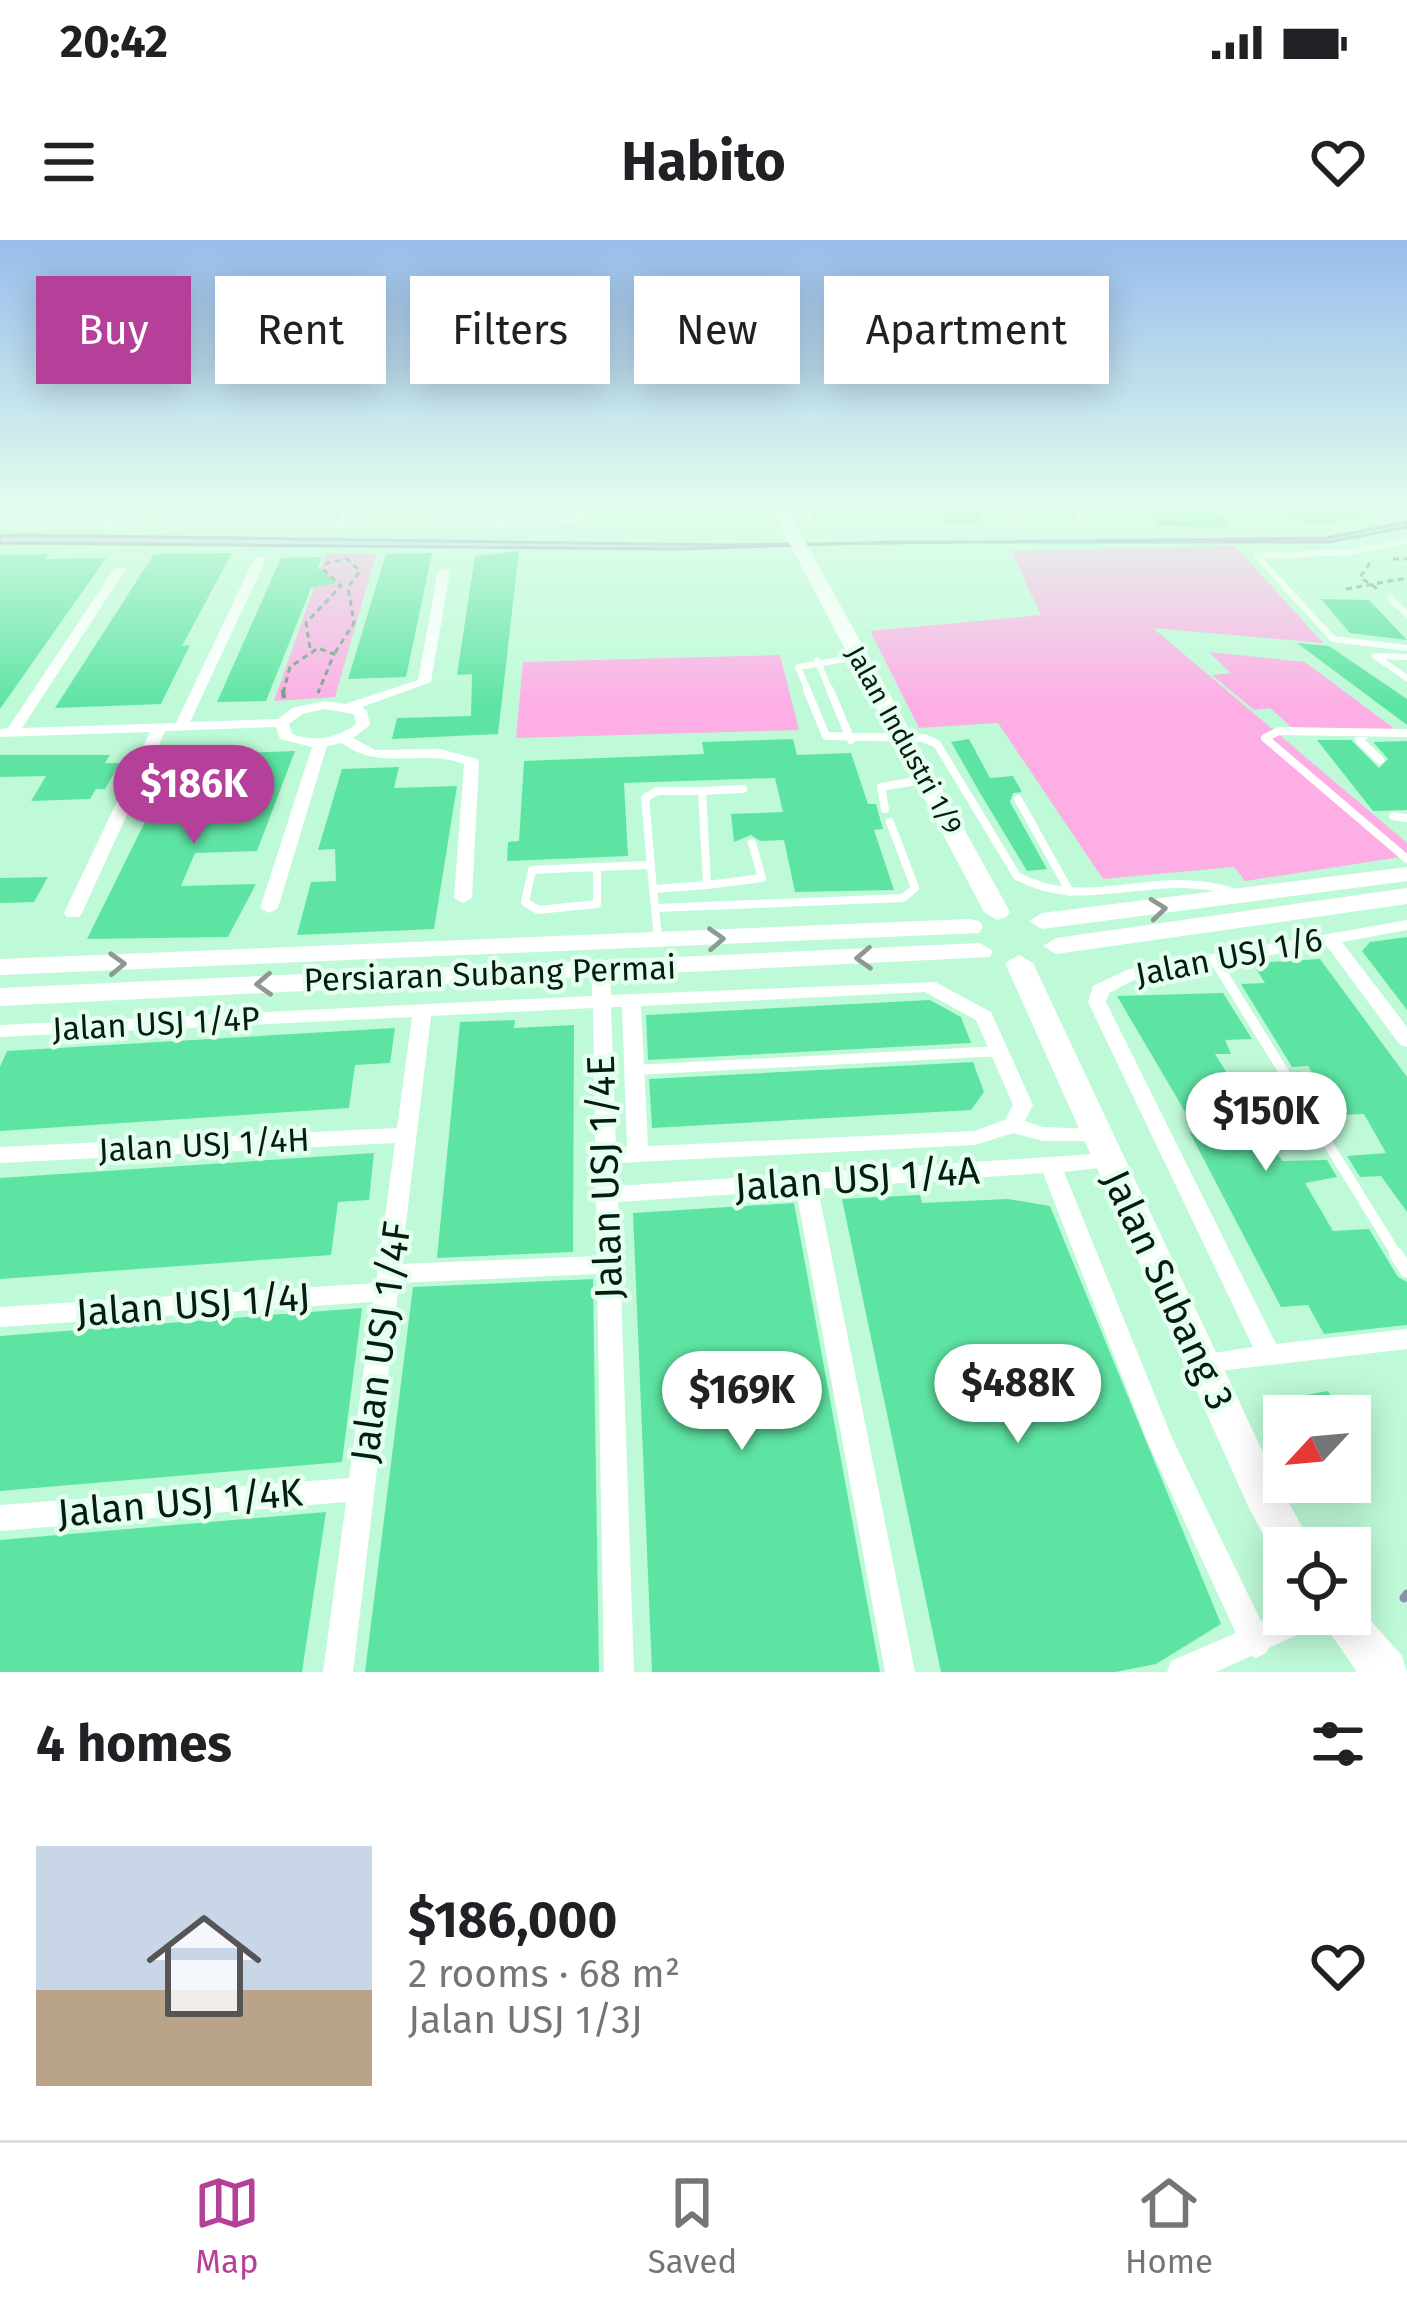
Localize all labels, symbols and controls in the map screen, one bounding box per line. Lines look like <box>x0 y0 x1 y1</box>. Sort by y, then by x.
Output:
text: 20:42 <box>60 15 168 69</box>
icon: menu <box>36 129 102 195</box>
icon: heart <box>1305 129 1371 195</box>
text: Habito <box>621 130 786 194</box>
chip: Buy <box>36 276 191 384</box>
chip: Rent <box>215 276 386 384</box>
chip: Filters <box>410 276 610 384</box>
chip: New <box>634 276 800 384</box>
chip: Apartment <box>824 276 1109 384</box>
street label: Jalan Industri 1/9 <box>839 640 969 840</box>
pin: $186K <box>110 745 278 847</box>
text: $186K <box>140 761 248 807</box>
one-way arrow <box>1149 897 1168 922</box>
street label: Jalan USJ 1/6 <box>1132 919 1326 995</box>
one-way arrow <box>707 926 726 952</box>
one-way arrow <box>854 945 873 971</box>
street label: Persiaran Subang Permai <box>303 948 677 1000</box>
one-way arrow <box>108 951 127 977</box>
one-way arrow <box>254 971 273 997</box>
street label: Jalan USJ 1/4P <box>51 999 261 1049</box>
street label: Jalan USJ 1/4E <box>578 1054 632 1300</box>
pin: $150K <box>1182 1072 1350 1174</box>
text: $150K <box>1213 1088 1319 1134</box>
street label: Jalan USJ 1/4H <box>97 1119 311 1171</box>
street label: Jalan USJ 1/4A <box>733 1147 982 1211</box>
street label: Jalan Subang 3 <box>1092 1163 1244 1417</box>
street label: Jalan USJ 1/4F <box>341 1219 421 1465</box>
street label: Jalan USJ 1/4J <box>74 1274 312 1336</box>
pin: $488K <box>934 1344 1102 1446</box>
pin: $169K <box>658 1351 826 1453</box>
text: $488K <box>961 1360 1075 1406</box>
text: $169K <box>689 1367 795 1413</box>
north arrow <box>1263 1395 1371 1503</box>
map controls <box>1263 1395 1371 1635</box>
street label: Jalan USJ 1/4K <box>55 1469 305 1537</box>
button: locate <box>1263 1527 1371 1635</box>
icon: filters <box>1305 1711 1371 1777</box>
text: 4 homes <box>36 1713 232 1775</box>
text: $186,000 <box>408 1889 617 1951</box>
icon: home <box>132 1894 276 2038</box>
icon: heart <box>1305 1933 1371 1999</box>
text: 2 rooms · 68 m² <box>408 1951 680 1997</box>
text: Jalan USJ 1/3J <box>408 1997 643 2043</box>
tab: Map <box>194 2170 260 2282</box>
tab: Saved <box>648 2170 737 2282</box>
tab: Home <box>1125 2170 1213 2282</box>

